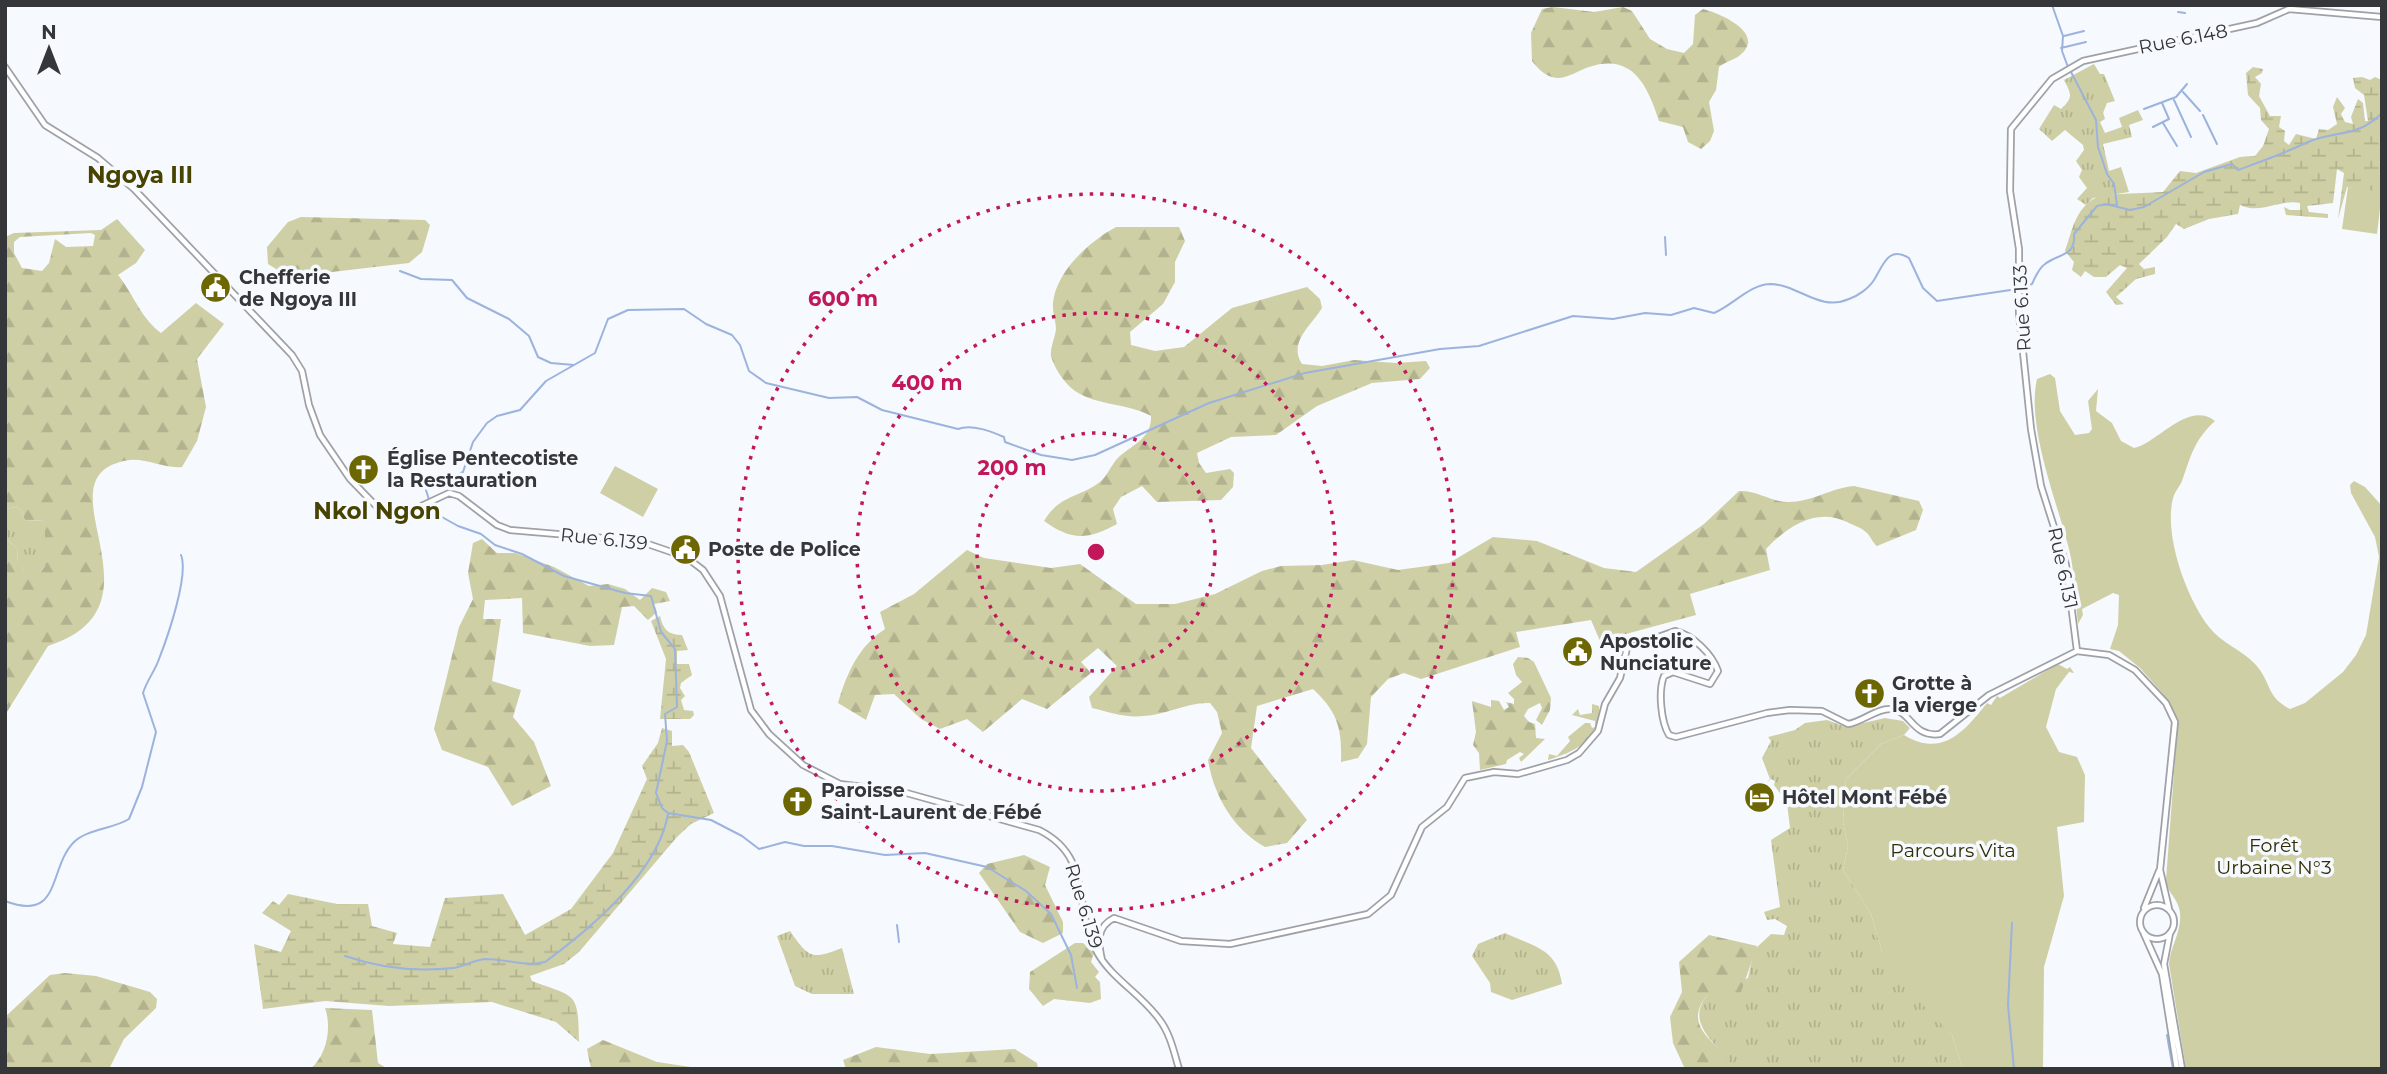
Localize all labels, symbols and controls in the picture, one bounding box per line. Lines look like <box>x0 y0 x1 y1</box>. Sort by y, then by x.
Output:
north arrow <box>14 14 84 84</box>
street label: Rue 6.148 <box>2137 19 2229 59</box>
text: N <box>41 21 57 44</box>
district label: Ngoya III <box>87 161 193 189</box>
street label: Rue 6.133 <box>2008 264 2036 352</box>
place label: Chefferie de Ngoya III <box>239 266 357 311</box>
public building icon: Chefferie de Ngoya III <box>199 271 233 305</box>
text: 600 m <box>808 286 878 311</box>
text: 400 m <box>892 370 962 395</box>
place label: Église Pentecotiste la Restauration <box>387 447 578 492</box>
church icon: Église Pentecotiste la Restauration <box>347 452 381 486</box>
text: 200 m <box>978 455 1046 480</box>
district label: Nkol Ngon <box>313 497 441 525</box>
street label: Rue 6.139 <box>559 523 649 555</box>
street label: Rue 6.131 <box>2043 525 2083 611</box>
public building icon: Poste de Police <box>668 532 702 566</box>
place label: Poste de Police <box>708 538 861 561</box>
centre of rings <box>1084 540 1108 564</box>
place label: Apostolic Nunciature <box>1599 630 1712 675</box>
public building icon: Apostolic Nunciature <box>1560 635 1594 669</box>
place label: Grotte à la vierge <box>1892 672 1977 717</box>
church icon: Grotte à la vierge <box>1852 677 1886 711</box>
place label: Paroisse Saint-Laurent de Fébé <box>821 779 1042 824</box>
hotel icon: Hôtel Mont Fébé <box>1742 780 1776 814</box>
church icon: Paroisse Saint-Laurent de Fébé <box>781 784 815 818</box>
place label: Hôtel Mont Fébé <box>1782 786 1947 809</box>
park label: Forêt Urbaine N°3 <box>2216 834 2332 879</box>
park label: Parcours Vita <box>1890 839 2016 862</box>
street label: Rue 6.139 <box>1060 861 1108 951</box>

